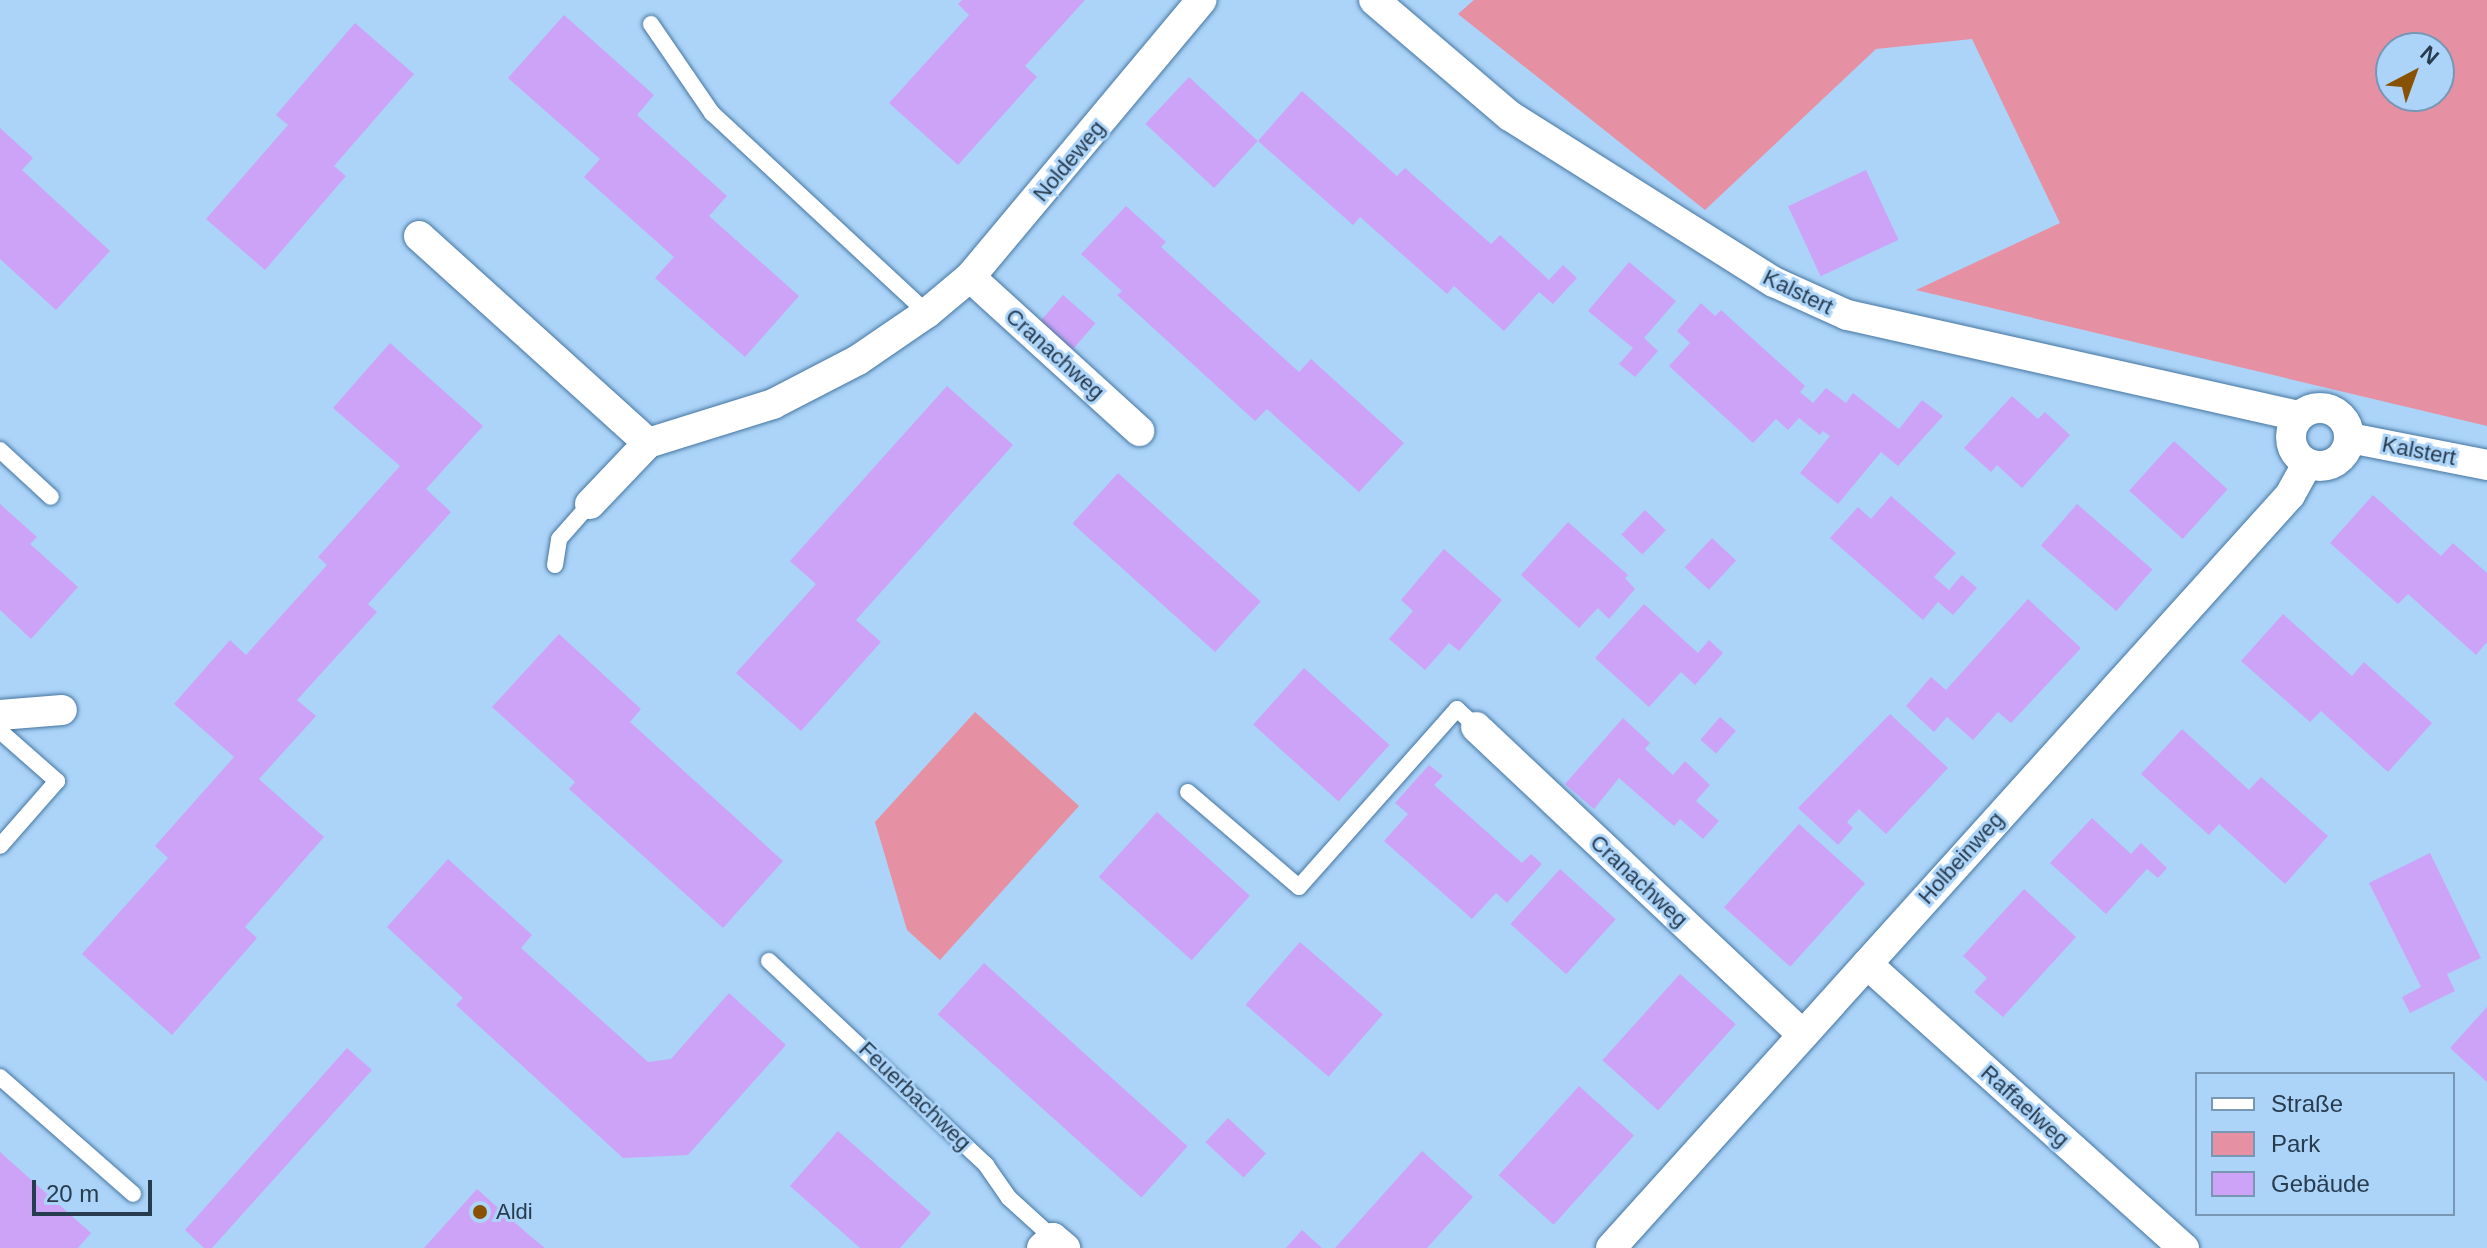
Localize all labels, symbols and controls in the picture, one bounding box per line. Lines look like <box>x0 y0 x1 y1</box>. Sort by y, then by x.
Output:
north arrow <box>2375 32 2455 112</box>
text: N <box>2416 40 2444 70</box>
street label: Noldeweg <box>1027 115 1111 207</box>
street label: Kalstert <box>1759 264 1837 320</box>
street label: Cranachweg <box>1000 303 1110 405</box>
street label: Kalstert <box>2380 431 2458 471</box>
street label: Holbeinweg <box>1913 806 2009 910</box>
street label: Cranachweg <box>1585 829 1693 933</box>
street label: Feuerbachweg <box>853 1036 977 1156</box>
street label: Raffaelweg <box>1975 1059 2075 1153</box>
legend <box>2195 1072 2455 1216</box>
text: Straße <box>2271 1090 2343 1117</box>
text: Park <box>2271 1130 2320 1157</box>
scale bar <box>36 1164 156 1214</box>
text: Gebäude <box>2271 1170 2370 1197</box>
text: 20 m <box>46 1180 99 1207</box>
place label: Aldi <box>496 1199 533 1225</box>
marker: Aldi <box>471 1203 489 1221</box>

